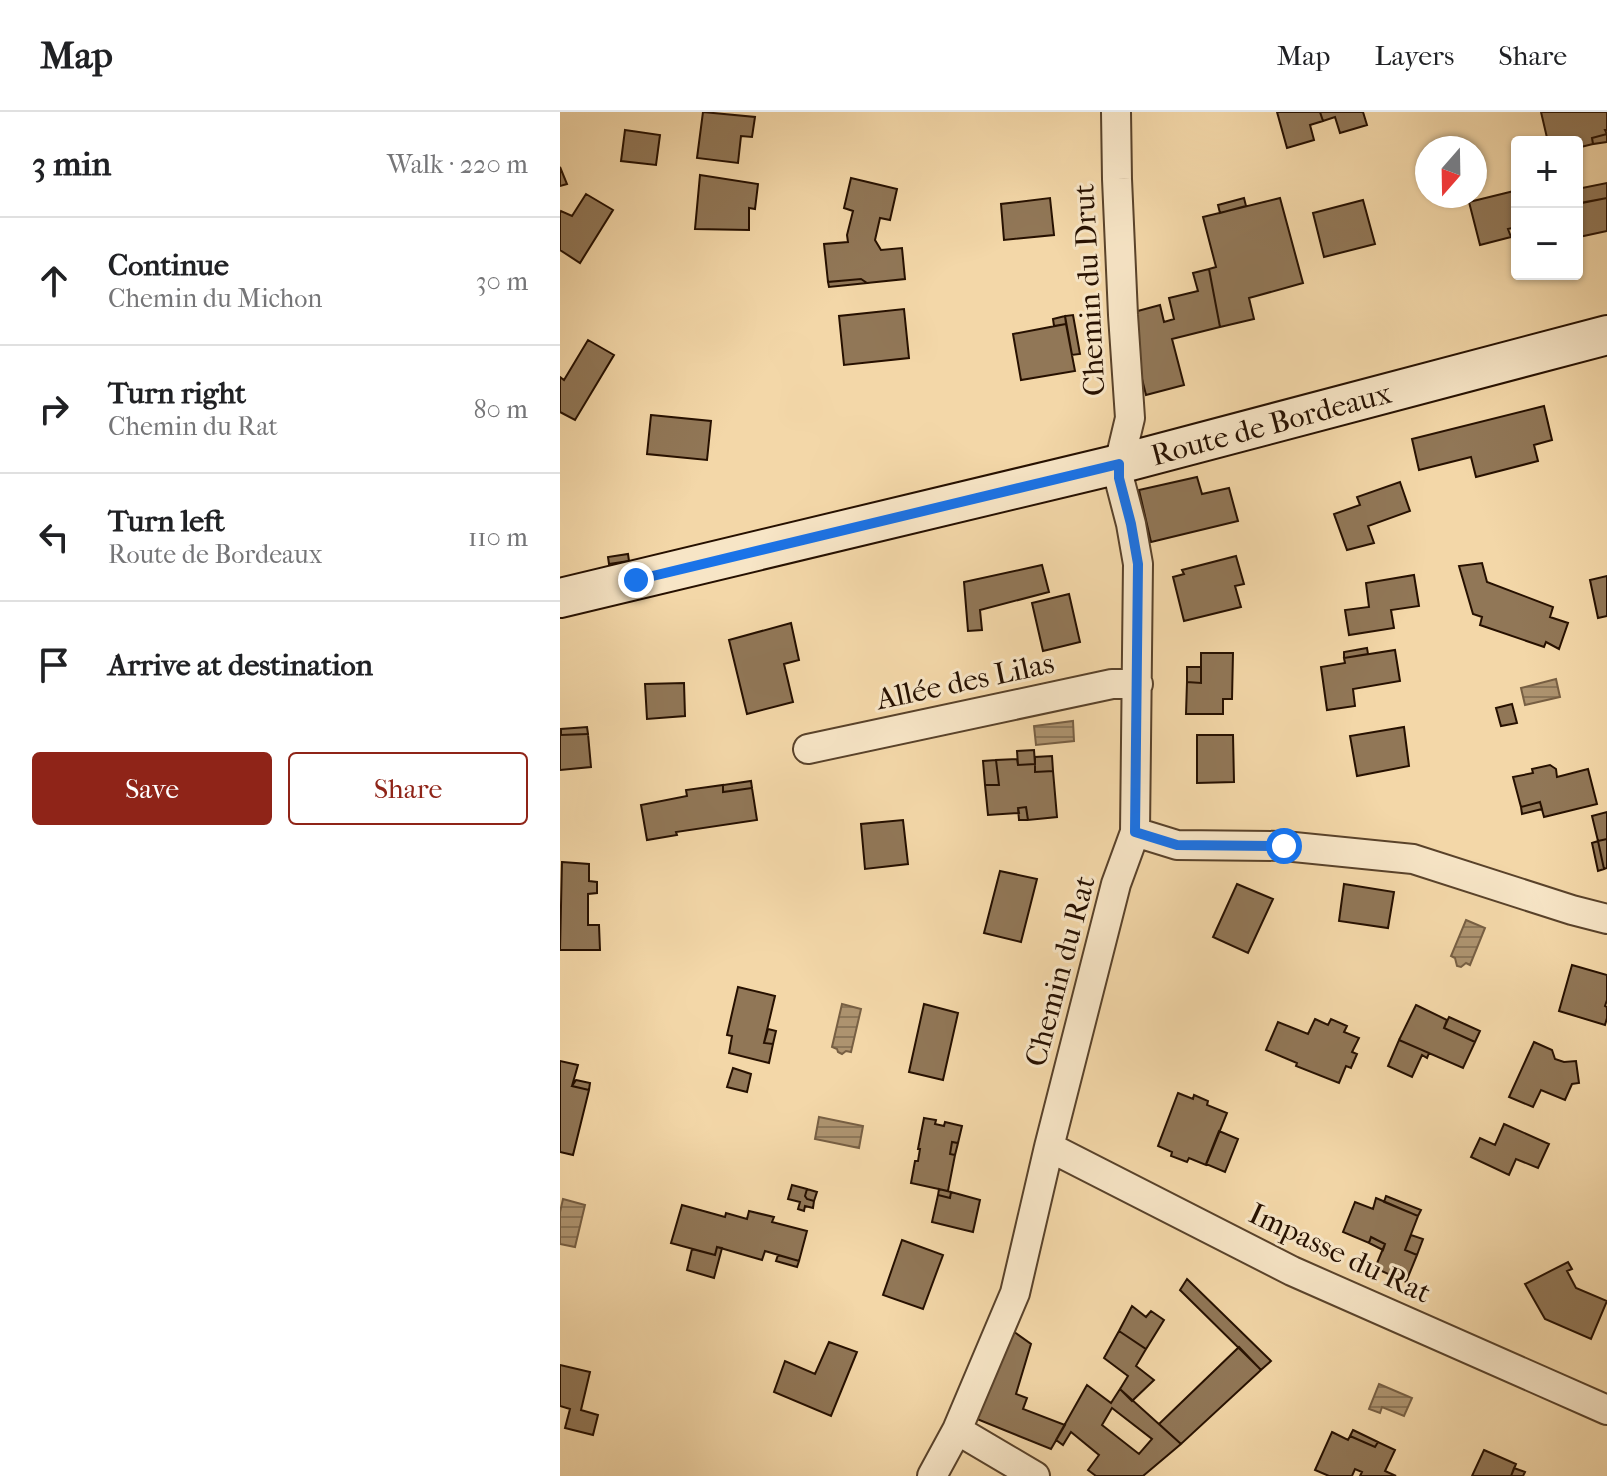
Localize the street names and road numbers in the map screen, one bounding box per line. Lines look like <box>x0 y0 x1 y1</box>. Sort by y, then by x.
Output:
street label: Chemin du Drut <box>1066 183 1113 397</box>
street label: Route de Bordeaux <box>1147 375 1395 473</box>
street label: Allée des Lilas <box>872 646 1057 718</box>
street label: Chemin du Rat <box>1018 872 1103 1070</box>
street label: Impasse du Rat <box>1243 1196 1437 1311</box>

